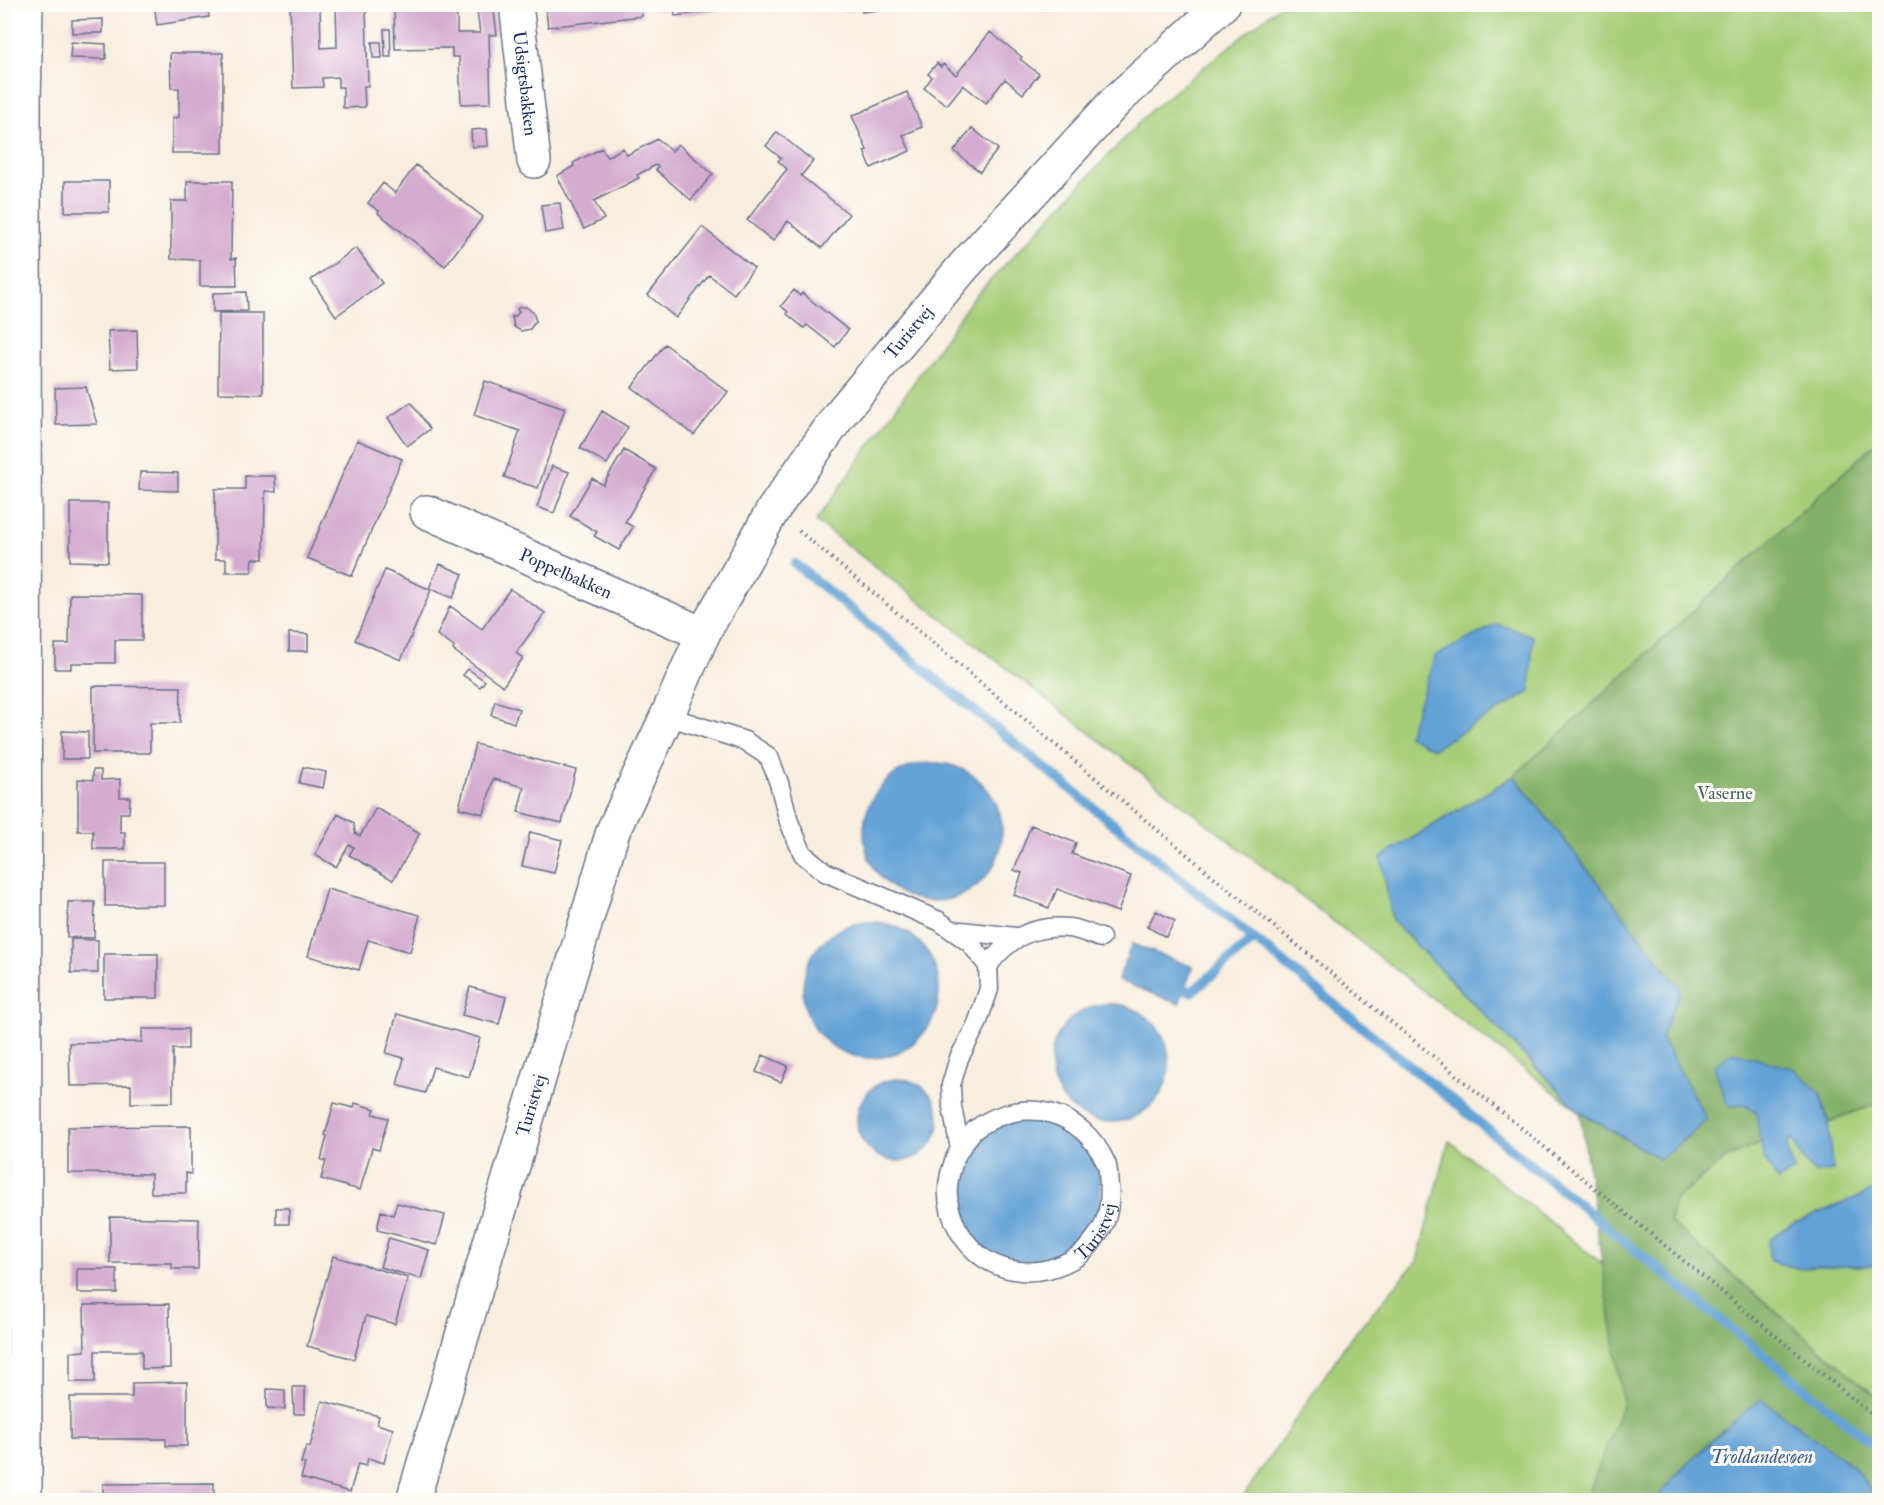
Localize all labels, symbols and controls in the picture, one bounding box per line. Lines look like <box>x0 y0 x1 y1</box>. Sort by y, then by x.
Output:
street label: Udsigtsbakken <box>508 30 543 137</box>
street label: Turistvej <box>879 300 938 364</box>
street label: Poppelbakken <box>516 543 616 604</box>
park label: Vaserne <box>1697 782 1753 805</box>
street label: Turistvej <box>511 1071 551 1139</box>
street label: Turistvej <box>1070 1202 1120 1266</box>
water label: Troldandesøen <box>1711 1444 1813 1469</box>

